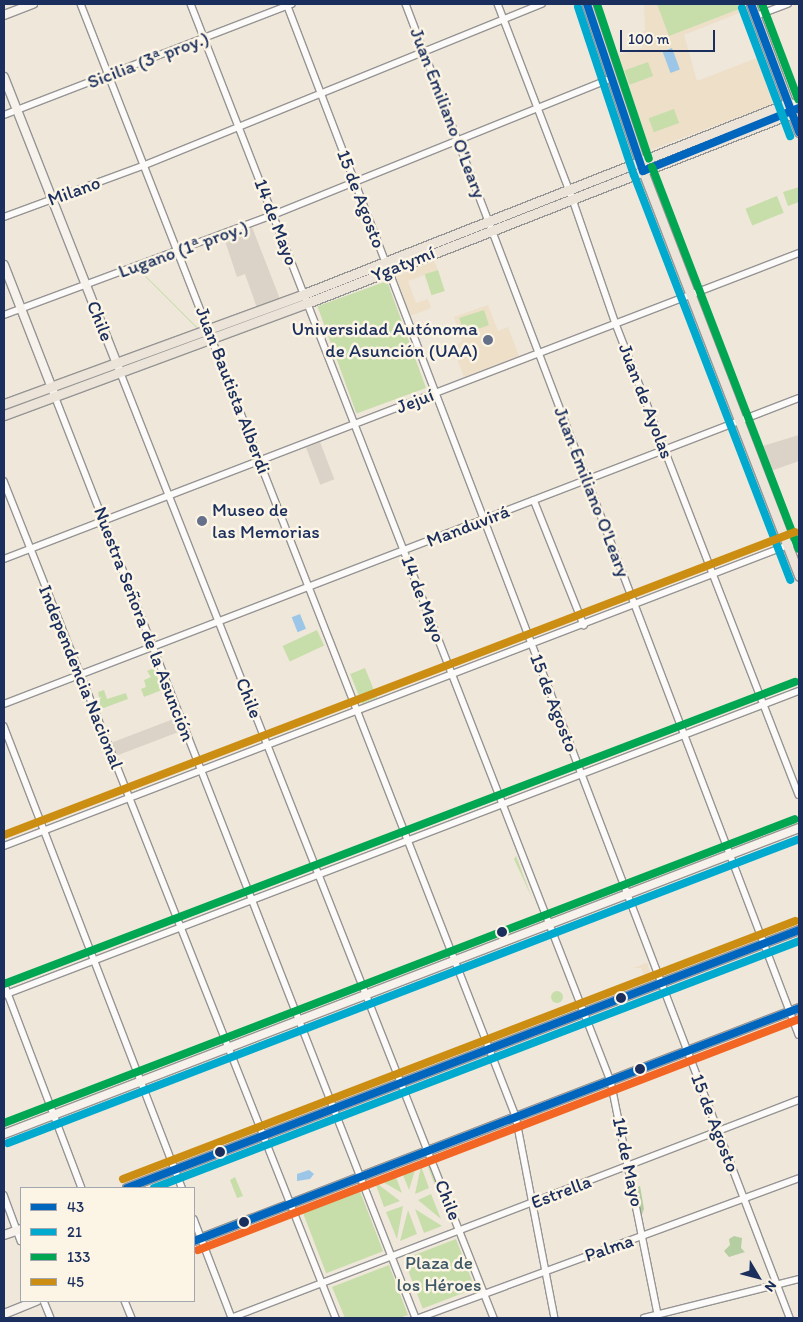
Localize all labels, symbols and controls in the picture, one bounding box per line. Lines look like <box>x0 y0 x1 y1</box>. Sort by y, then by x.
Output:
scale bar <box>623 20 718 52</box>
street label: Juan Emiliano O'Leary <box>405 24 491 202</box>
street label: Sicilia (3ª proy.) <box>84 26 212 94</box>
text: 100 m <box>628 30 669 48</box>
street label: 15 de Agosto <box>332 147 390 251</box>
street label: Milano <box>45 171 103 211</box>
street label: 14 de Mayo <box>249 175 303 269</box>
street label: Lugano (1ª proy.) <box>115 215 251 283</box>
street label: Ygatymí <box>368 241 438 287</box>
street label: Chile <box>82 297 118 345</box>
street label: Juan Bautista Alberdi <box>191 303 275 477</box>
place label: Universidad Autónoma de Asunción (UAA) <box>291 318 478 362</box>
marker: Universidad Autónoma de Asunción (UAA) <box>482 334 494 346</box>
street label: Juan de Ayolas <box>614 340 678 462</box>
street label: Jejuí <box>393 383 437 419</box>
street label: Juan Emiliano O'Leary <box>549 403 635 581</box>
place label: Museo de las Memorias <box>212 499 320 543</box>
street label: Manduvirá <box>423 500 513 552</box>
street label: Nuestra Señora de la Asunción <box>89 503 199 745</box>
marker: Museo de las Memorias <box>196 515 208 527</box>
street label: 14 de Mayo <box>396 552 450 646</box>
street label: Independencia Nacional <box>34 582 128 772</box>
street label: 15 de Agosto <box>525 651 583 755</box>
street label: Chile <box>231 674 267 722</box>
unlabelled marker <box>497 927 507 937</box>
unlabelled marker <box>616 993 626 1003</box>
unlabelled marker <box>635 1064 645 1074</box>
street label: 15 de Agosto <box>686 1071 744 1175</box>
street label: 14 de Mayo <box>607 1115 649 1209</box>
unlabelled marker <box>215 1147 225 1157</box>
street label: Estrella <box>528 1170 594 1214</box>
street label: Chile <box>430 1176 466 1224</box>
legend <box>20 1187 195 1302</box>
text: 43 <box>67 1198 84 1216</box>
unlabelled marker <box>239 1217 249 1227</box>
text: 21 <box>67 1223 82 1241</box>
street label: Palma <box>582 1229 636 1267</box>
text: 133 <box>67 1248 90 1266</box>
park label: Plaza de los Héroes <box>397 1252 481 1296</box>
north arrow <box>733 1252 783 1302</box>
text: 45 <box>67 1273 84 1291</box>
text: N <box>761 1277 780 1295</box>

